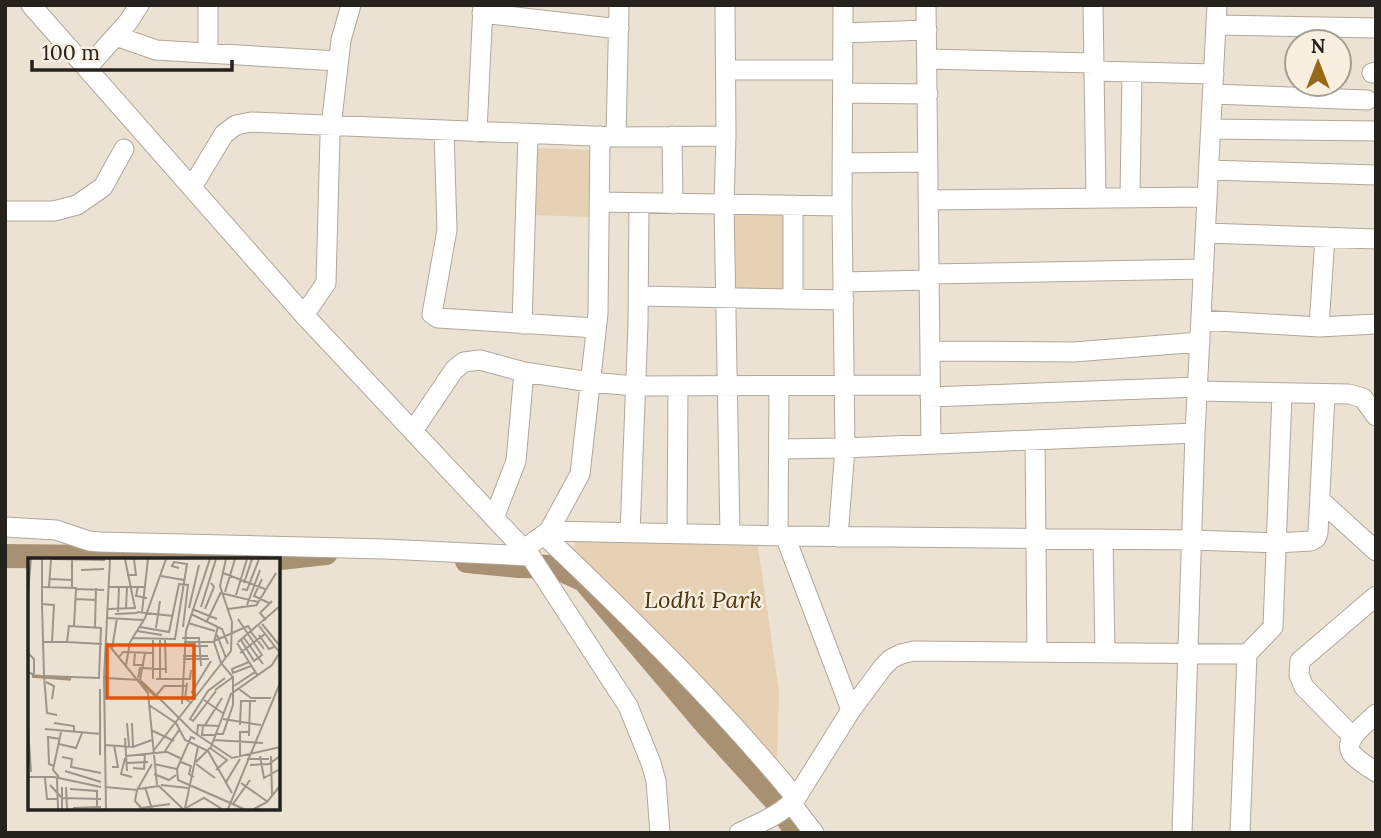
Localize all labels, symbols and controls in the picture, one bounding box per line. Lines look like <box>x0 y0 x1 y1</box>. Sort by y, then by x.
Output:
scale bar <box>32 28 231 72</box>
north arrow <box>1283 28 1353 98</box>
text: N <box>1311 34 1326 58</box>
text: 100 m <box>42 39 100 66</box>
inset map <box>28 558 280 810</box>
park label: Lodhi Park <box>644 584 762 615</box>

